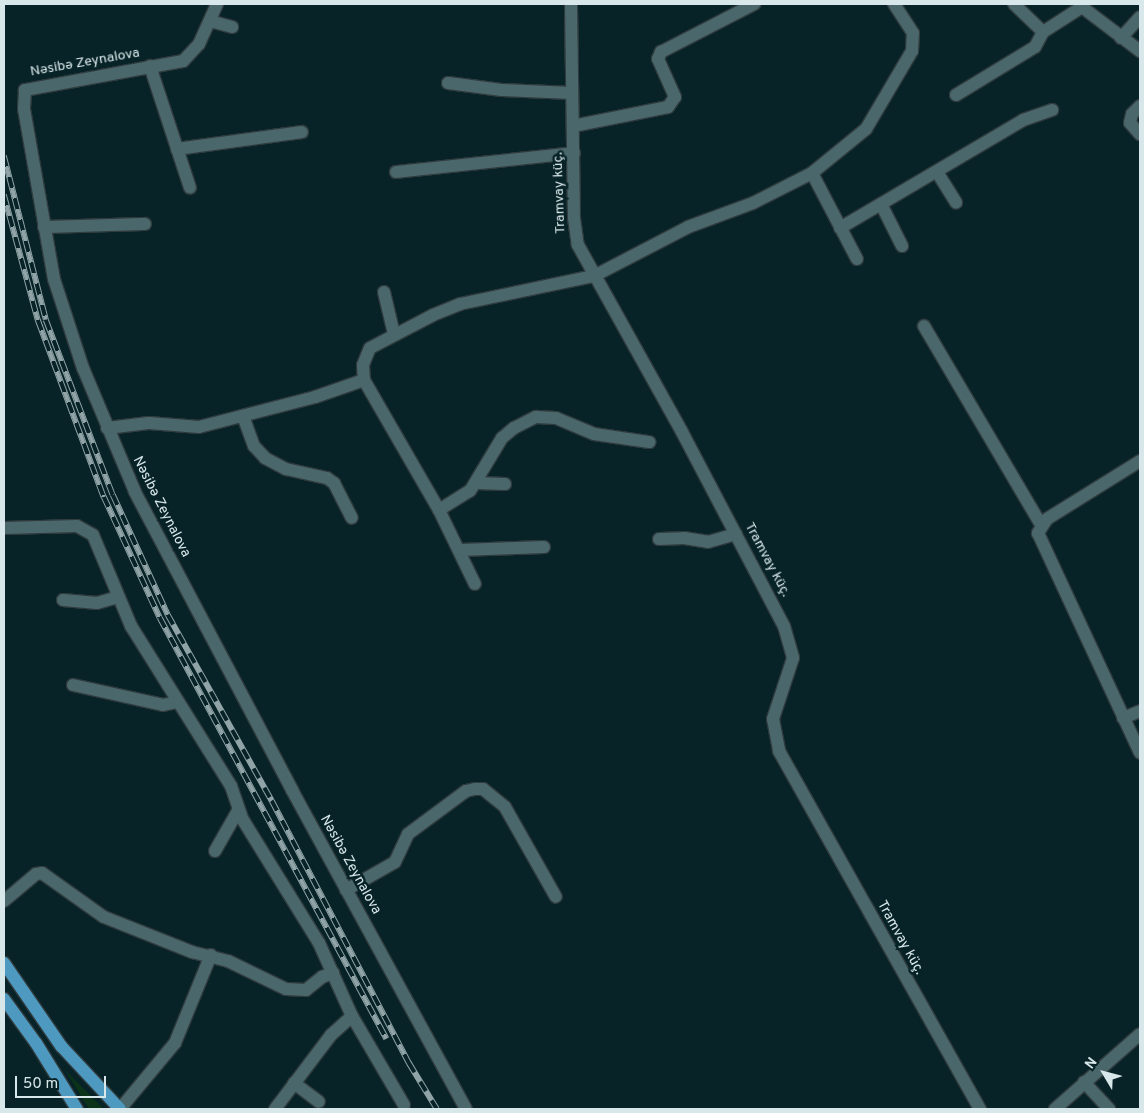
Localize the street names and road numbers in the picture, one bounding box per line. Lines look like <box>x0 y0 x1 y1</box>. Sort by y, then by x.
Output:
street label: Nəsibə Zeynalova <box>29 45 141 81</box>
street label: Tramvay küç. <box>550 152 570 234</box>
street label: Nəsibə Zeynalova <box>128 454 194 560</box>
street label: Tramvay küç. <box>740 520 794 600</box>
street label: Nəsibə Zeynalova <box>316 812 384 918</box>
street label: Tramvay küç. <box>873 898 927 978</box>

